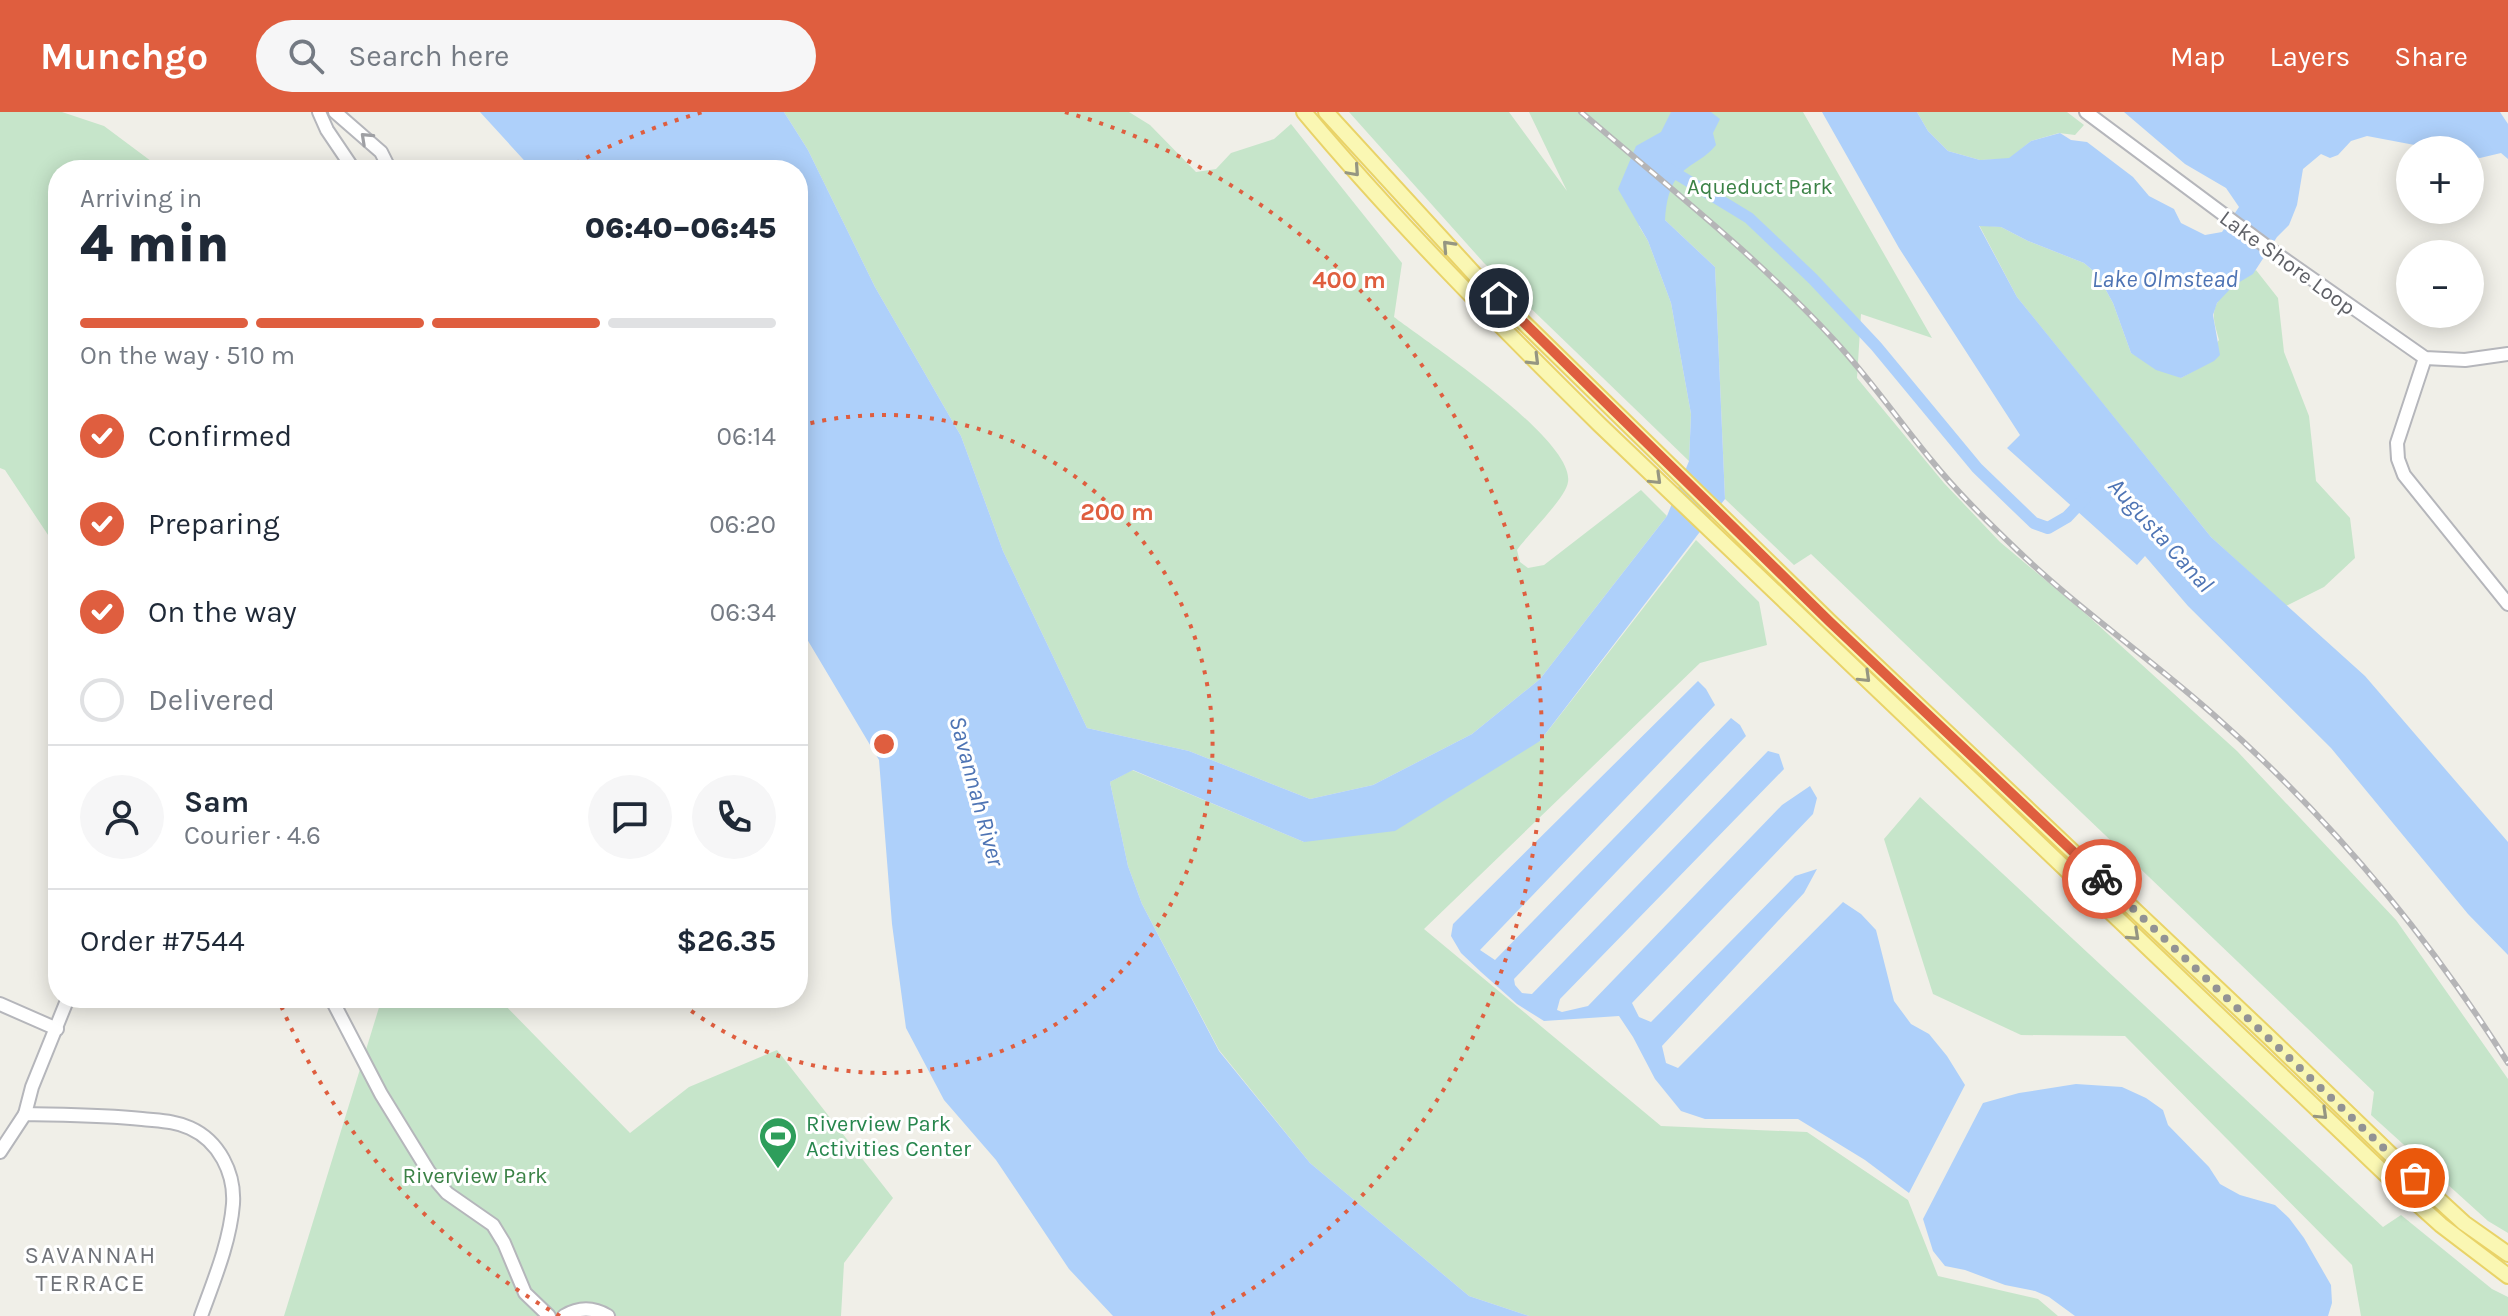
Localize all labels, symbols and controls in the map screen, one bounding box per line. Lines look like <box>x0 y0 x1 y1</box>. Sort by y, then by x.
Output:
search box <box>256 20 816 92</box>
text: Munchgo <box>40 34 208 79</box>
icon: search <box>284 34 328 78</box>
text: Search here <box>348 38 510 74</box>
text: Map <box>2170 40 2225 73</box>
text: Layers <box>2269 40 2350 73</box>
text: Share <box>2394 40 2468 73</box>
one-way arrow <box>361 132 375 147</box>
map controls <box>2396 136 2484 328</box>
button: + <box>2396 136 2484 224</box>
one-way arrow <box>1345 162 1359 177</box>
park label: Aqueduct Park <box>1687 174 1833 200</box>
text: Arriving in <box>80 183 202 214</box>
street label: Lake Shore Loop <box>2214 205 2360 321</box>
text: 06:40–06:45 <box>585 210 776 246</box>
text: 4 min <box>80 213 229 274</box>
one-way arrow <box>1443 240 1457 255</box>
button: − <box>2396 240 2484 328</box>
pin <box>1465 264 1533 332</box>
water label: Lake Olmstead <box>2092 265 2238 293</box>
text: 400 m <box>1312 266 1386 294</box>
icon: home <box>1477 276 1521 320</box>
text: On the way · 510 m <box>80 340 295 371</box>
one-way arrow <box>1525 350 1539 365</box>
icon: check <box>80 414 124 458</box>
text: Confirmed <box>148 418 292 454</box>
text: 06:14 <box>717 421 776 452</box>
one-way arrow <box>1647 470 1662 484</box>
water label: Augusta Canal <box>2102 472 2220 598</box>
text: 200 m <box>1080 498 1154 526</box>
icon: check <box>80 502 124 546</box>
text: Preparing <box>148 506 280 542</box>
text: 06:20 <box>709 509 776 540</box>
icon: check <box>80 590 124 634</box>
text: On the way <box>148 594 297 630</box>
text: 06:34 <box>710 597 776 628</box>
one-way arrow <box>1856 668 1870 683</box>
text: Delivered <box>148 682 275 718</box>
water label: Savannah River <box>943 713 1011 870</box>
centre of rings <box>870 730 898 758</box>
button: person <box>80 775 164 859</box>
button: chat <box>588 775 672 859</box>
button: phone <box>692 775 776 859</box>
text: Sam <box>184 784 249 820</box>
text: Courier · 4.6 <box>184 820 321 851</box>
courier <box>2062 839 2142 919</box>
icon: bike <box>2080 857 2124 901</box>
text: Order #7544 <box>80 923 245 959</box>
text: $26.35 <box>676 923 776 959</box>
one-way arrow <box>2125 925 2139 940</box>
one-way arrow <box>2313 1104 2328 1118</box>
place label: Riverview Park Activities Center <box>806 1111 971 1162</box>
sports icon: Riverview Park Activities Center <box>757 1115 799 1170</box>
pin <box>2381 1144 2449 1212</box>
icon: bag <box>2393 1156 2437 1200</box>
park label: Riverview Park <box>402 1163 548 1189</box>
district label: SAVANNAH TERRACE <box>25 1241 157 1297</box>

